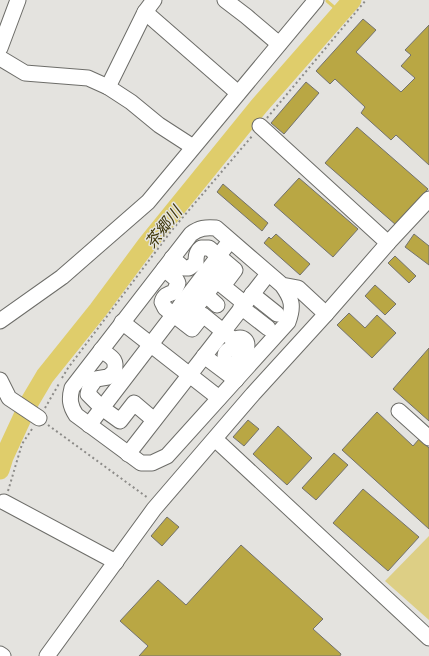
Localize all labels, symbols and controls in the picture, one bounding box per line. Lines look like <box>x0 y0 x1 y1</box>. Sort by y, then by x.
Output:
water label: 茶郷川 <box>140 200 187 252</box>

